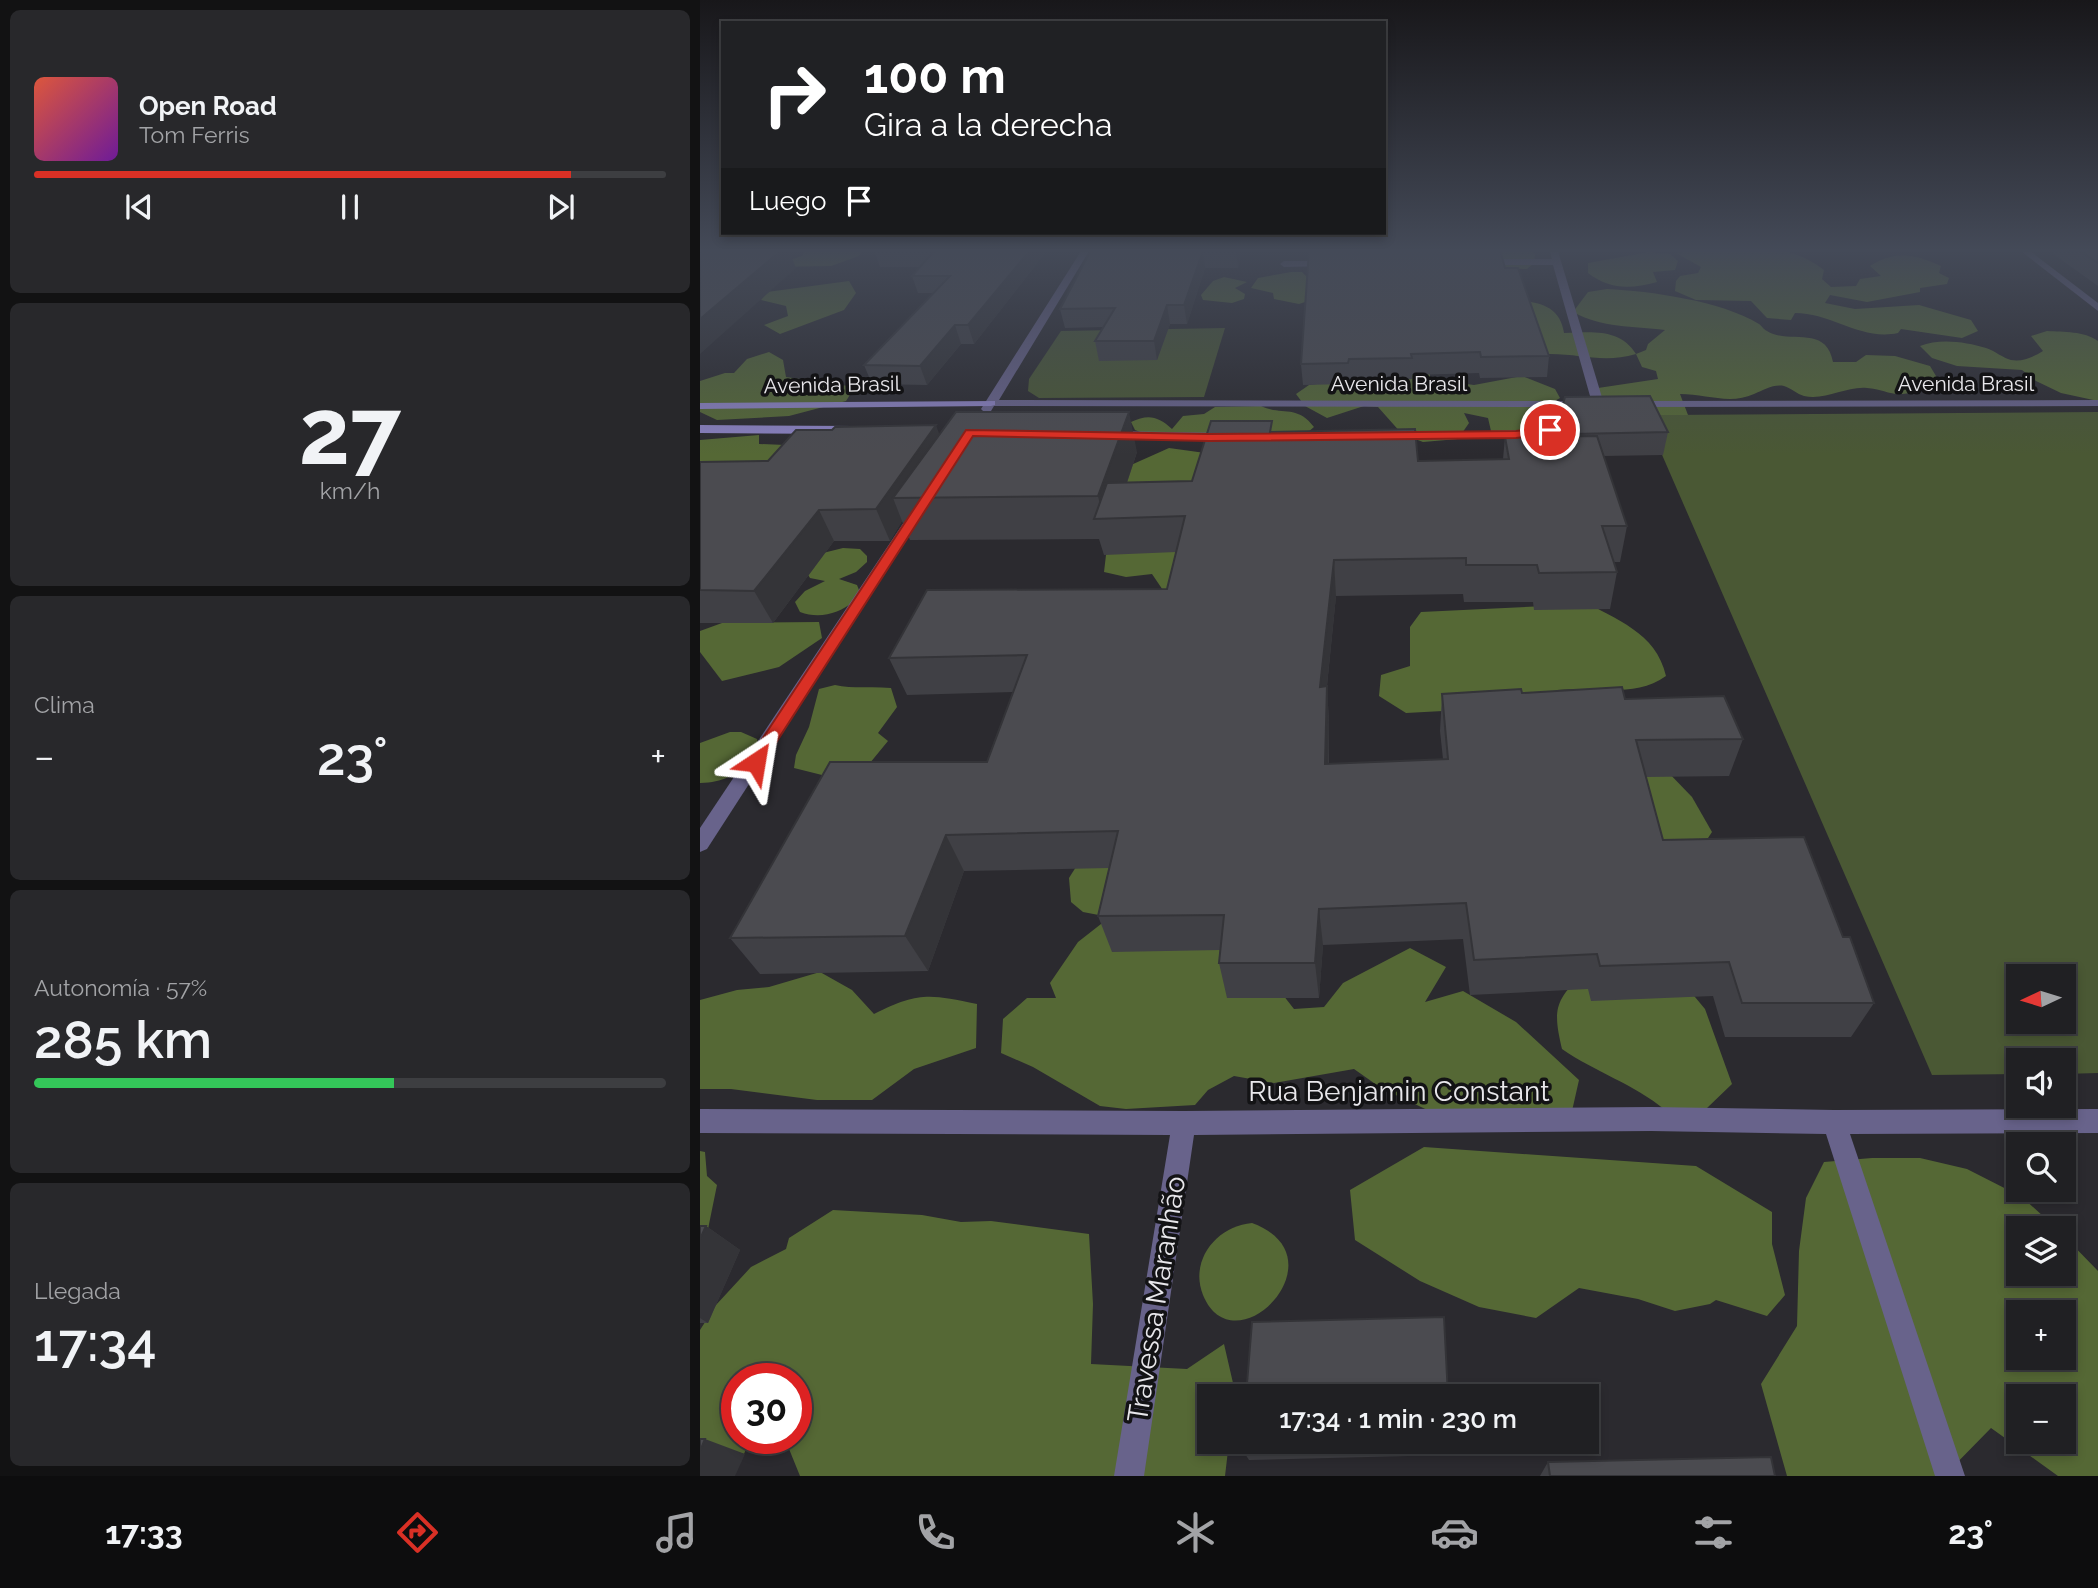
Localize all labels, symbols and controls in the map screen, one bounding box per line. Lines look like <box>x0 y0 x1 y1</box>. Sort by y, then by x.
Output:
text: 100 m <box>864 47 1006 104</box>
icon: right <box>749 49 840 140</box>
text: Open Road <box>139 91 277 121</box>
text: Gira a la derecha <box>864 106 1112 143</box>
text: Tom Ferris <box>139 121 250 148</box>
icon: arrive <box>840 182 878 220</box>
text: Luego <box>749 186 826 216</box>
icon: previous <box>120 188 158 226</box>
icon: pause <box>331 188 369 226</box>
icon: next <box>542 188 580 226</box>
street label: Avenida Brasil <box>764 371 901 398</box>
street label: Avenida Brasil <box>1331 371 1468 396</box>
street label: Avenida Brasil <box>1898 371 2035 396</box>
text: 27 <box>299 378 401 485</box>
pin <box>1520 400 1580 460</box>
icon: arrive <box>1531 411 1569 449</box>
text: km/h <box>320 477 380 504</box>
text: Clima <box>34 691 95 718</box>
position arrow <box>719 725 793 799</box>
text: 23° <box>317 726 388 787</box>
text: − <box>34 734 54 779</box>
text: + <box>650 734 666 779</box>
north arrow <box>2006 964 2076 1034</box>
map controls <box>2006 964 2076 1454</box>
text: Autonomía · 57% <box>34 974 207 1001</box>
text: 285 km <box>34 1009 212 1070</box>
button: sound <box>2006 1048 2076 1118</box>
street label: Rua Benjamin Constant <box>1248 1075 1550 1108</box>
button: search <box>2006 1132 2076 1202</box>
street label: Travessa Maranhão <box>1121 1174 1192 1424</box>
button: layers <box>2006 1216 2076 1286</box>
text: Llegada <box>34 1277 121 1304</box>
button: + <box>2006 1300 2076 1370</box>
text: 17:34 <box>34 1312 156 1373</box>
speed limit sign: 30 <box>721 1363 812 1454</box>
button: − <box>2006 1384 2076 1454</box>
text: 17:34 · 1 min · 230 m <box>1279 1404 1517 1434</box>
icon: directions <box>393 1508 442 1557</box>
icon: music <box>652 1508 701 1557</box>
icon: phone <box>911 1508 960 1557</box>
icon: climate <box>1171 1508 1220 1557</box>
icon: car <box>1430 1508 1479 1557</box>
icon: filters <box>1689 1508 1738 1557</box>
text: 17:33 <box>105 1514 183 1551</box>
text: 23° <box>1948 1514 1993 1551</box>

